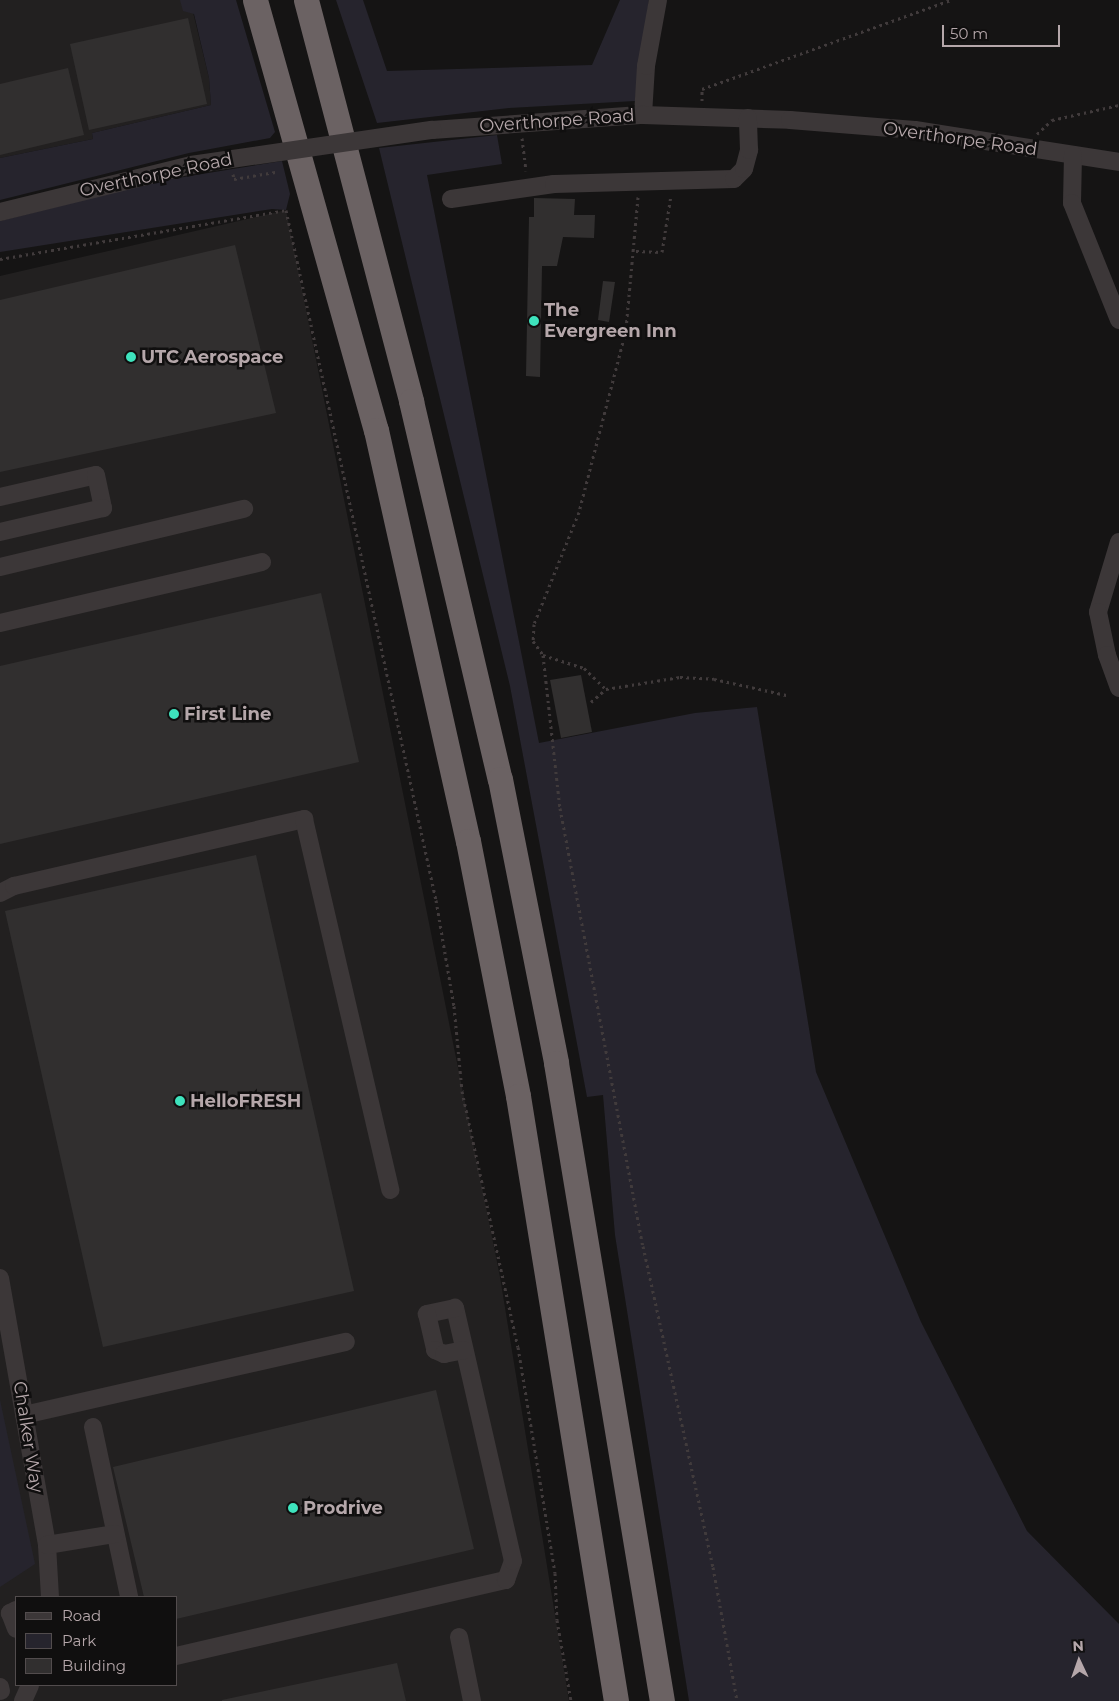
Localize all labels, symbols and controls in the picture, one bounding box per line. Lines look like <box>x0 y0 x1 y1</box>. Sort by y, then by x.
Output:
scale bar <box>944 15 1062 47</box>
text: 50 m <box>950 24 988 43</box>
street label: Overthorpe Road <box>479 105 635 137</box>
street label: Overthorpe Road <box>881 117 1039 161</box>
street label: Overthorpe Road <box>78 148 234 202</box>
place label: The Evergreen Inn <box>544 300 677 342</box>
marker: The Evergreen Inn <box>528 315 540 327</box>
place label: UTC Aerospace <box>141 346 283 368</box>
marker: UTC Aerospace <box>125 351 137 363</box>
place label: First Line <box>184 703 271 725</box>
marker: First Line <box>168 708 180 720</box>
place label: HelloFRESH <box>190 1090 301 1112</box>
marker: HelloFRESH <box>174 1095 186 1107</box>
street label: Chalker Way <box>9 1380 47 1494</box>
place label: Prodrive <box>303 1497 383 1519</box>
marker: Prodrive <box>287 1502 299 1514</box>
legend <box>15 1596 178 1686</box>
text: Road <box>62 1606 101 1625</box>
text: Park <box>62 1631 96 1650</box>
north arrow <box>1054 1636 1104 1686</box>
text: N <box>1072 1637 1084 1655</box>
text: Building <box>62 1656 126 1675</box>

